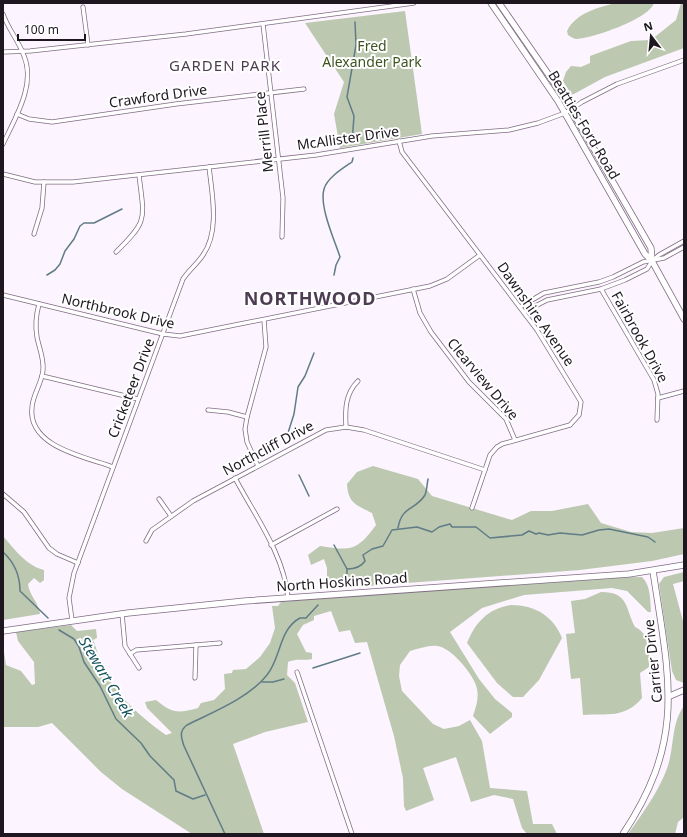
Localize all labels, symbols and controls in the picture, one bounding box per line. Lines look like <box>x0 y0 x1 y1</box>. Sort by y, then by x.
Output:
scale bar <box>18 16 85 42</box>
north arrow <box>631 16 671 56</box>
text: N <box>642 17 654 34</box>
text: 100 m <box>24 21 59 38</box>
park label: Fred Alexander Park <box>322 36 422 71</box>
district label: GARDEN PARK <box>169 55 281 75</box>
street label: Beatties Ford Road <box>544 67 624 183</box>
street label: Crawford Drive <box>108 79 208 112</box>
street label: Merrill Place <box>250 91 277 173</box>
street label: McAllister Drive <box>296 121 400 154</box>
street label: Dawnshire Avenue <box>493 258 579 370</box>
district label: NORTHWOOD <box>244 286 376 310</box>
street label: Northbrook Drive <box>60 288 177 333</box>
street label: Fairbrook Drive <box>608 288 673 386</box>
street label: Clearview Drive <box>443 334 523 424</box>
street label: Cricketeer Drive <box>103 335 158 440</box>
street label: Northcliff Drive <box>219 416 317 480</box>
street label: North Hoskins Road <box>276 567 408 596</box>
street label: Carrier Drive <box>639 618 666 704</box>
water label: Stewart Creek <box>75 632 139 721</box>

